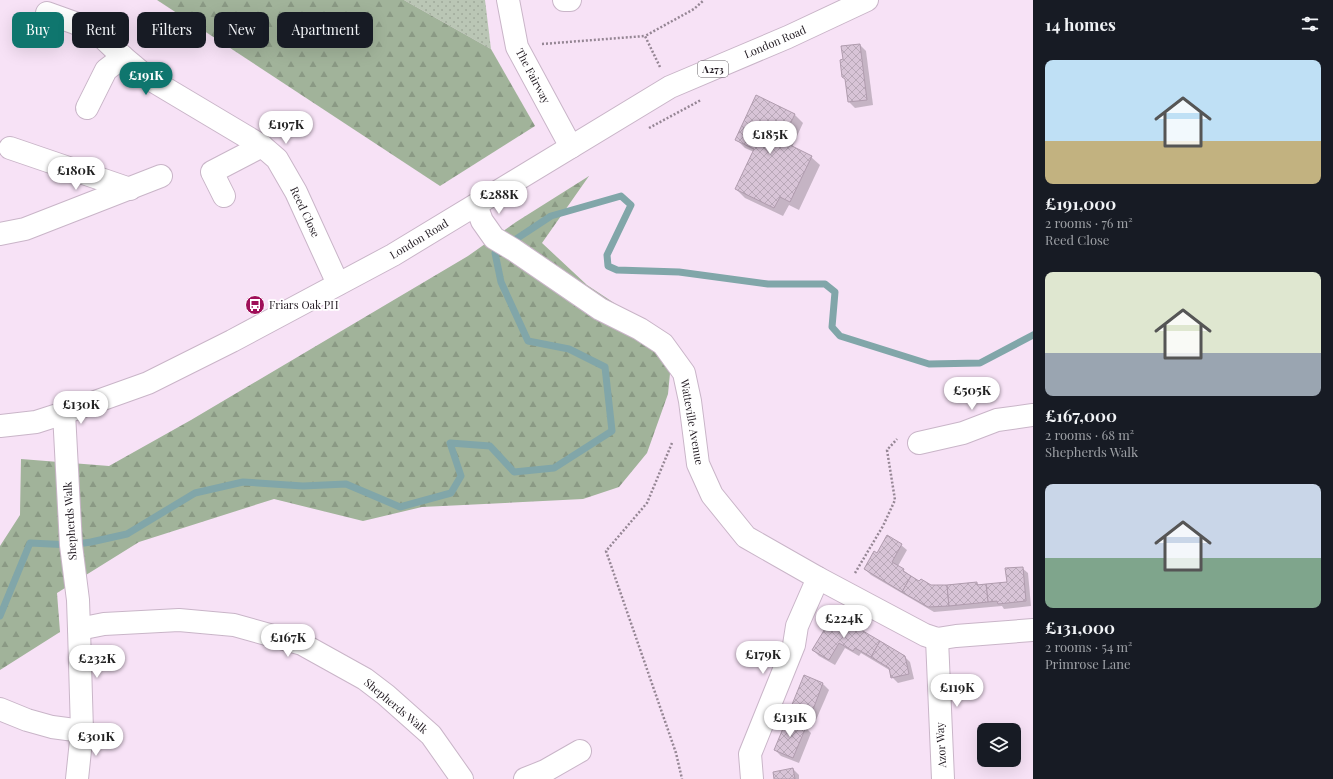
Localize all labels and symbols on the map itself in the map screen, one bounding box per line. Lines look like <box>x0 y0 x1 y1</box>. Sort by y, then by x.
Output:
street label: London Road <box>742 22 809 61</box>
street label: The Fairway <box>513 45 554 106</box>
road number: A273 <box>698 61 728 77</box>
pin: £191K <box>118 62 174 96</box>
pin: £197K <box>258 111 314 145</box>
pin: £185K <box>742 121 798 155</box>
pin: £180K <box>48 157 104 191</box>
pin: £288K <box>471 181 527 215</box>
street label: Reed Close <box>287 184 324 240</box>
street label: London Road <box>387 215 451 262</box>
bus stop icon: Friars Oak PH <box>244 294 266 316</box>
place label: Friars Oak PH <box>269 297 338 312</box>
street label: Watteville Avenue <box>677 377 707 466</box>
pin: £505K <box>944 377 1000 411</box>
pin: £130K <box>53 391 109 425</box>
street label: Shepherds Walk <box>59 481 80 561</box>
pin: £224K <box>816 605 872 639</box>
pin: £167K <box>260 624 316 658</box>
pin: £179K <box>735 641 791 675</box>
pin: £232K <box>69 645 125 679</box>
pin: £119K <box>929 674 985 708</box>
street label: Shepherds Walk <box>361 675 431 737</box>
pin: £131K <box>762 704 818 738</box>
street label: Azor Way <box>932 721 949 769</box>
pin: £301K <box>68 723 124 757</box>

